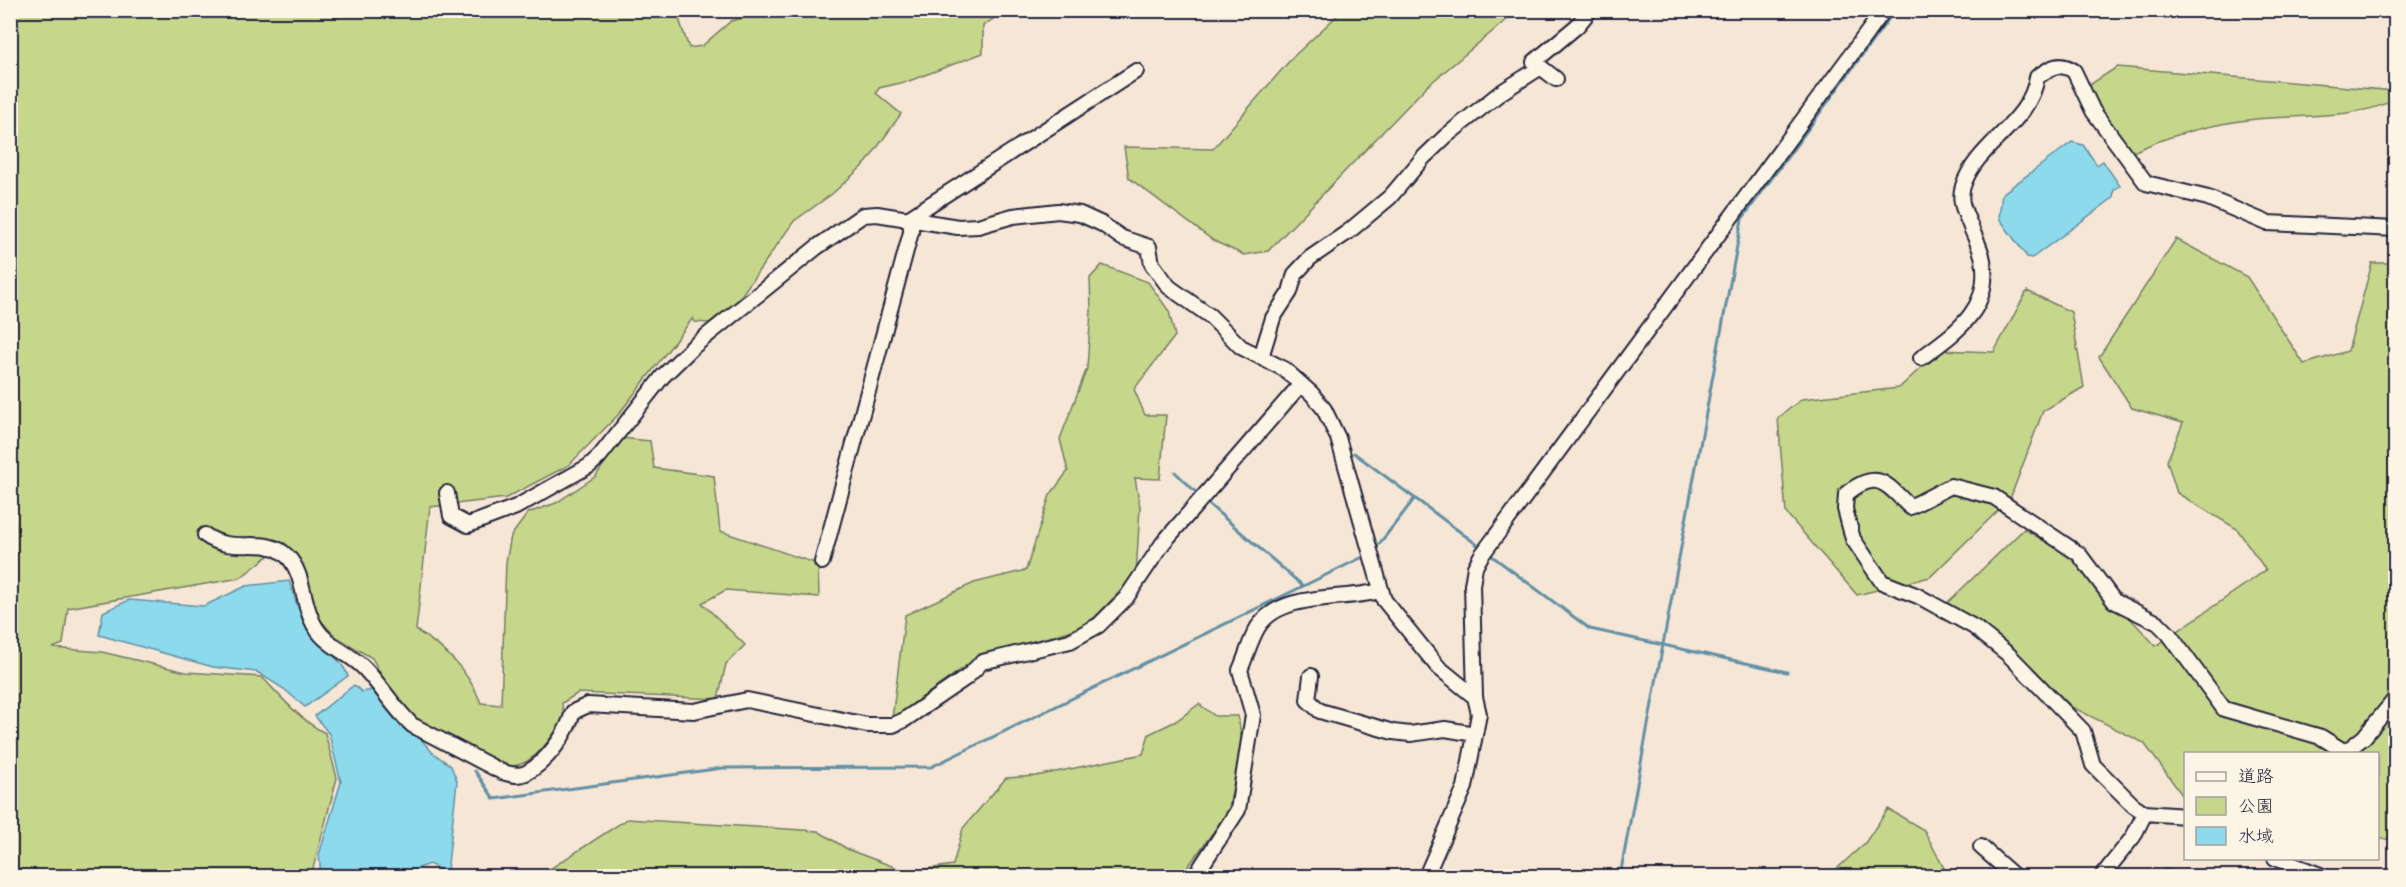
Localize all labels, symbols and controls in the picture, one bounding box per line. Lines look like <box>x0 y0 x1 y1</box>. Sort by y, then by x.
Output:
legend <box>2184 752 2379 860</box>
text: 道路 <box>2238 765 2274 788</box>
text: 公園 <box>2238 795 2274 818</box>
text: 水域 <box>2238 825 2274 848</box>

